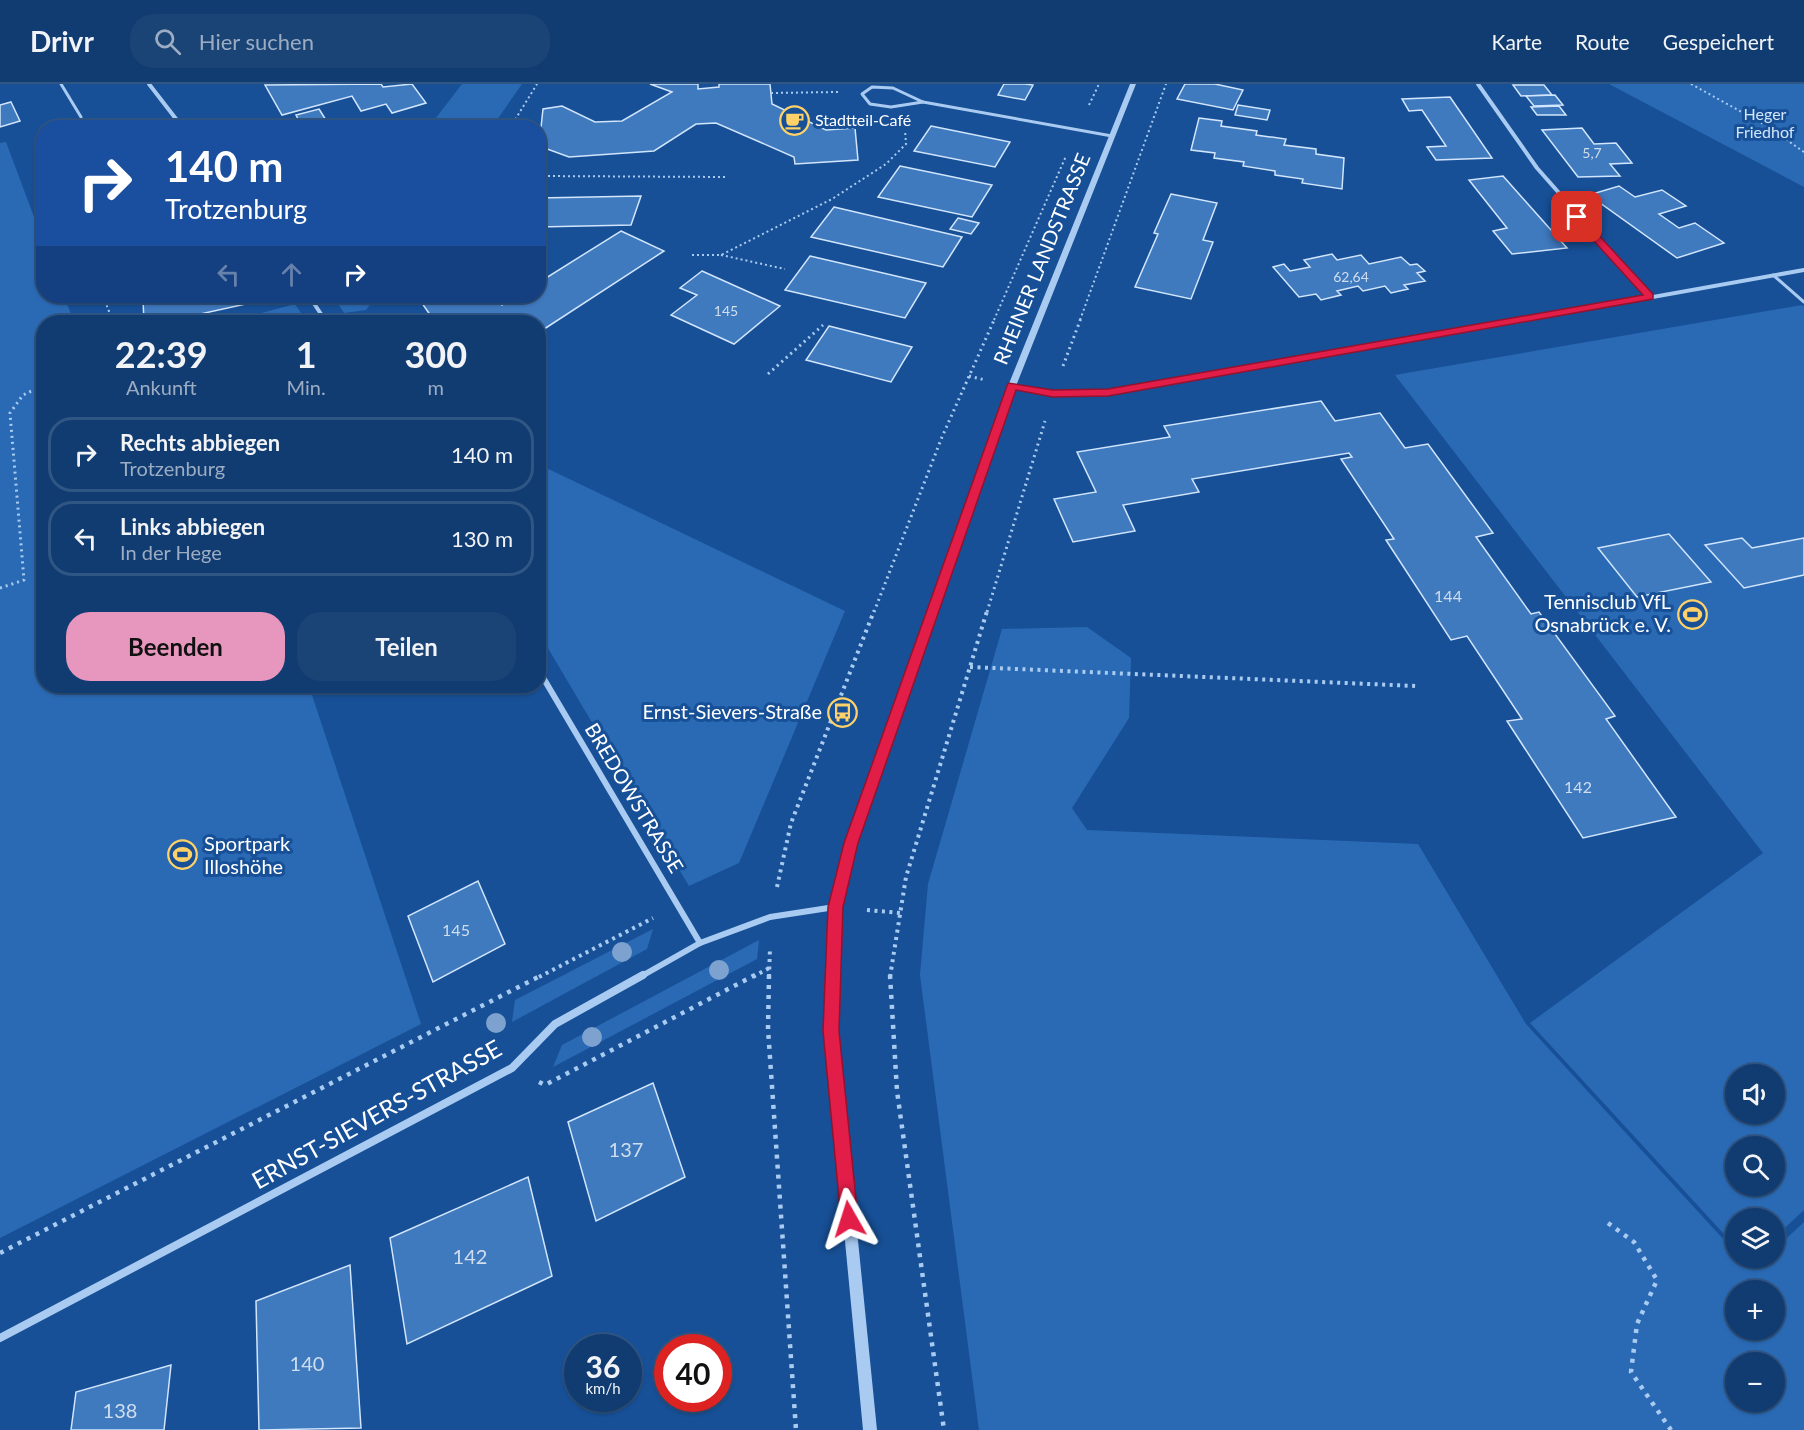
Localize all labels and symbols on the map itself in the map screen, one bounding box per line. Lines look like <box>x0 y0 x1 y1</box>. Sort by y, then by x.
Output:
cafe icon: Stadtteil-Café <box>778 104 810 136</box>
park label: Heger Friedhof <box>1736 104 1795 141</box>
place label: Stadtteil-Café <box>815 110 911 129</box>
house number: 5,7 <box>1582 144 1602 161</box>
street label: RHEINER LANDSTRASSE <box>988 149 1094 368</box>
pin <box>1551 191 1602 242</box>
house number: 62,64 <box>1333 268 1369 285</box>
house number: 145 <box>714 302 738 319</box>
house number: 144 <box>1434 586 1462 605</box>
place label: Tennisclub VfL Osnabrück e. V. <box>1534 589 1671 636</box>
sports icon: Tennisclub VfL Osnabrück e. V. <box>1676 598 1708 630</box>
bus stop icon: Ernst-Sievers-Straße <box>827 696 859 728</box>
place label: Ernst-Sievers-Straße <box>642 699 822 723</box>
street label: BREDOWSTRASSE <box>581 718 689 877</box>
house number: 142 <box>1564 777 1592 796</box>
place label: Sportpark Illoshöhe <box>204 831 291 878</box>
sports icon: Sportpark Illoshöhe <box>167 839 199 871</box>
house number: 145 <box>442 920 470 939</box>
street label: ERNST-SIEVERS-STRASSE <box>246 1033 506 1194</box>
house number: 137 <box>609 1137 643 1161</box>
position arrow <box>817 1187 881 1251</box>
house number: 142 <box>453 1244 487 1268</box>
speed limit sign: 40 <box>654 1334 732 1412</box>
house number: 140 <box>290 1351 324 1375</box>
house number: 138 <box>103 1398 137 1422</box>

